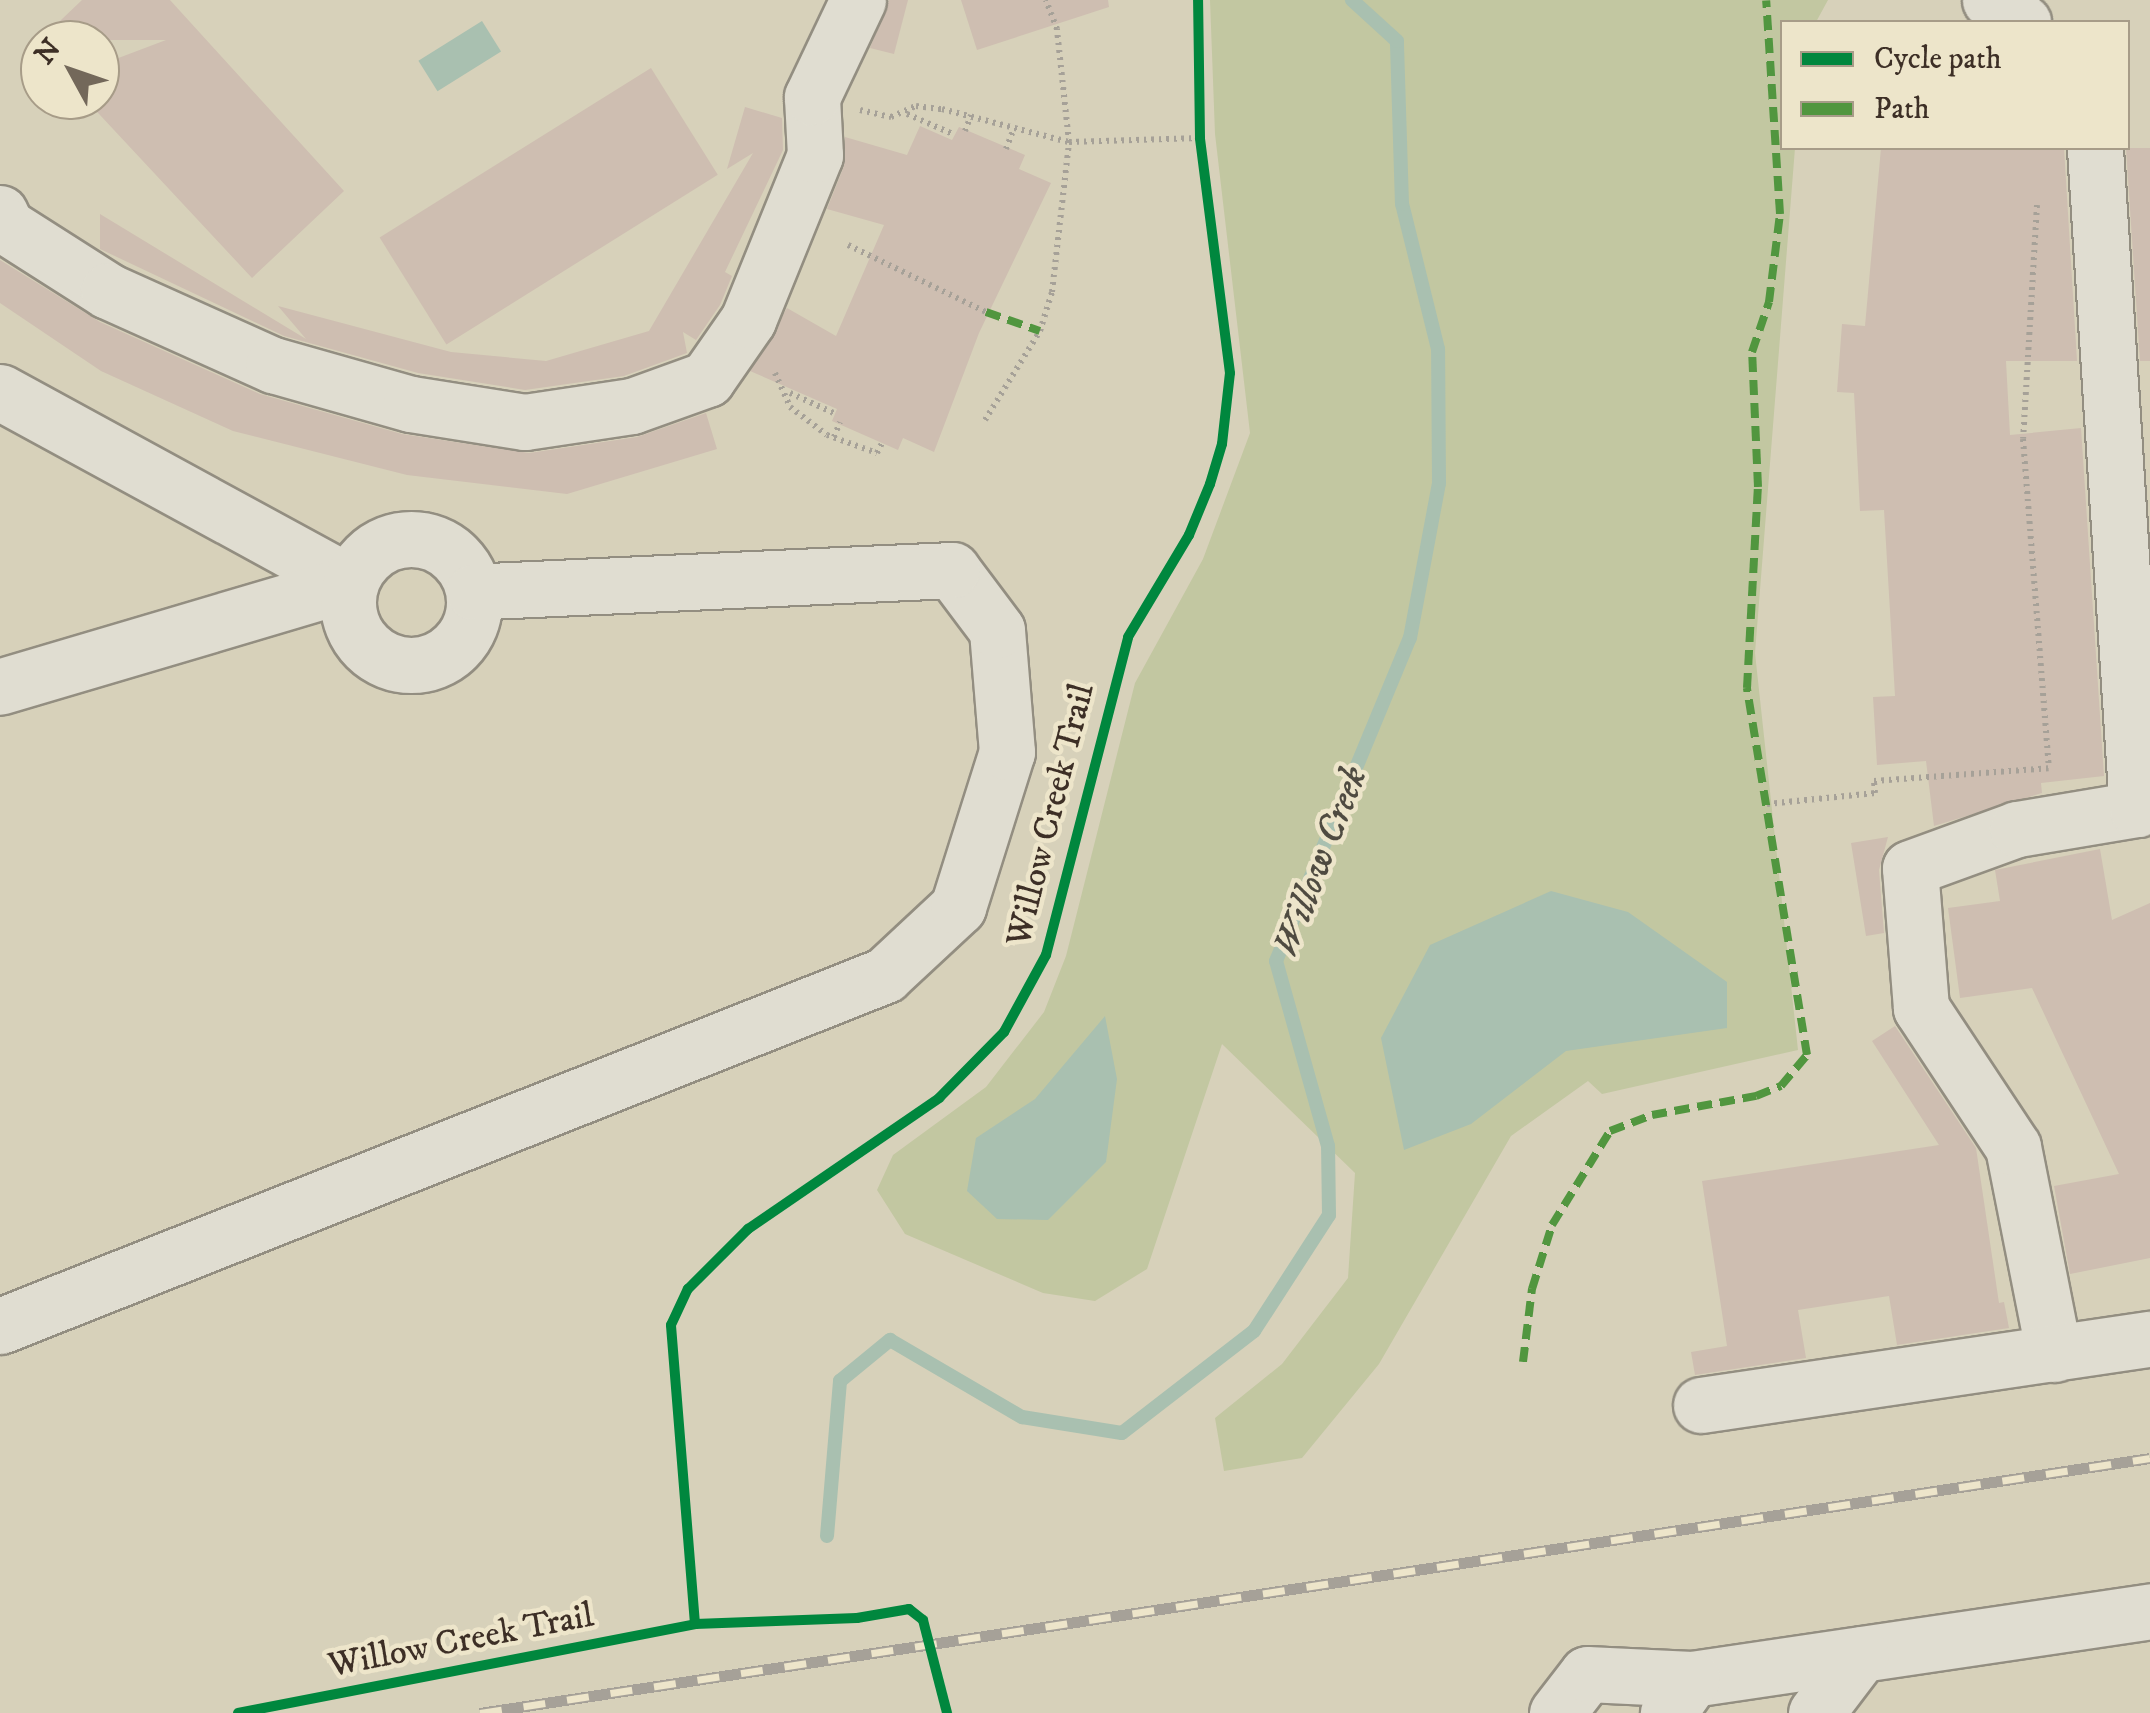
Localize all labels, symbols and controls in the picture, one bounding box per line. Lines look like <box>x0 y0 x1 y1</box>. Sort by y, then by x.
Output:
north arrow <box>20 20 120 120</box>
legend <box>1780 20 2130 150</box>
text: N <box>27 32 69 72</box>
text: Cycle path <box>1874 41 2002 78</box>
text: Path <box>1874 91 1930 128</box>
street label: Willow Creek Trail <box>998 679 1104 951</box>
water label: Willow Creek <box>1264 760 1378 964</box>
street label: Willow Creek Trail <box>325 1595 597 1687</box>

